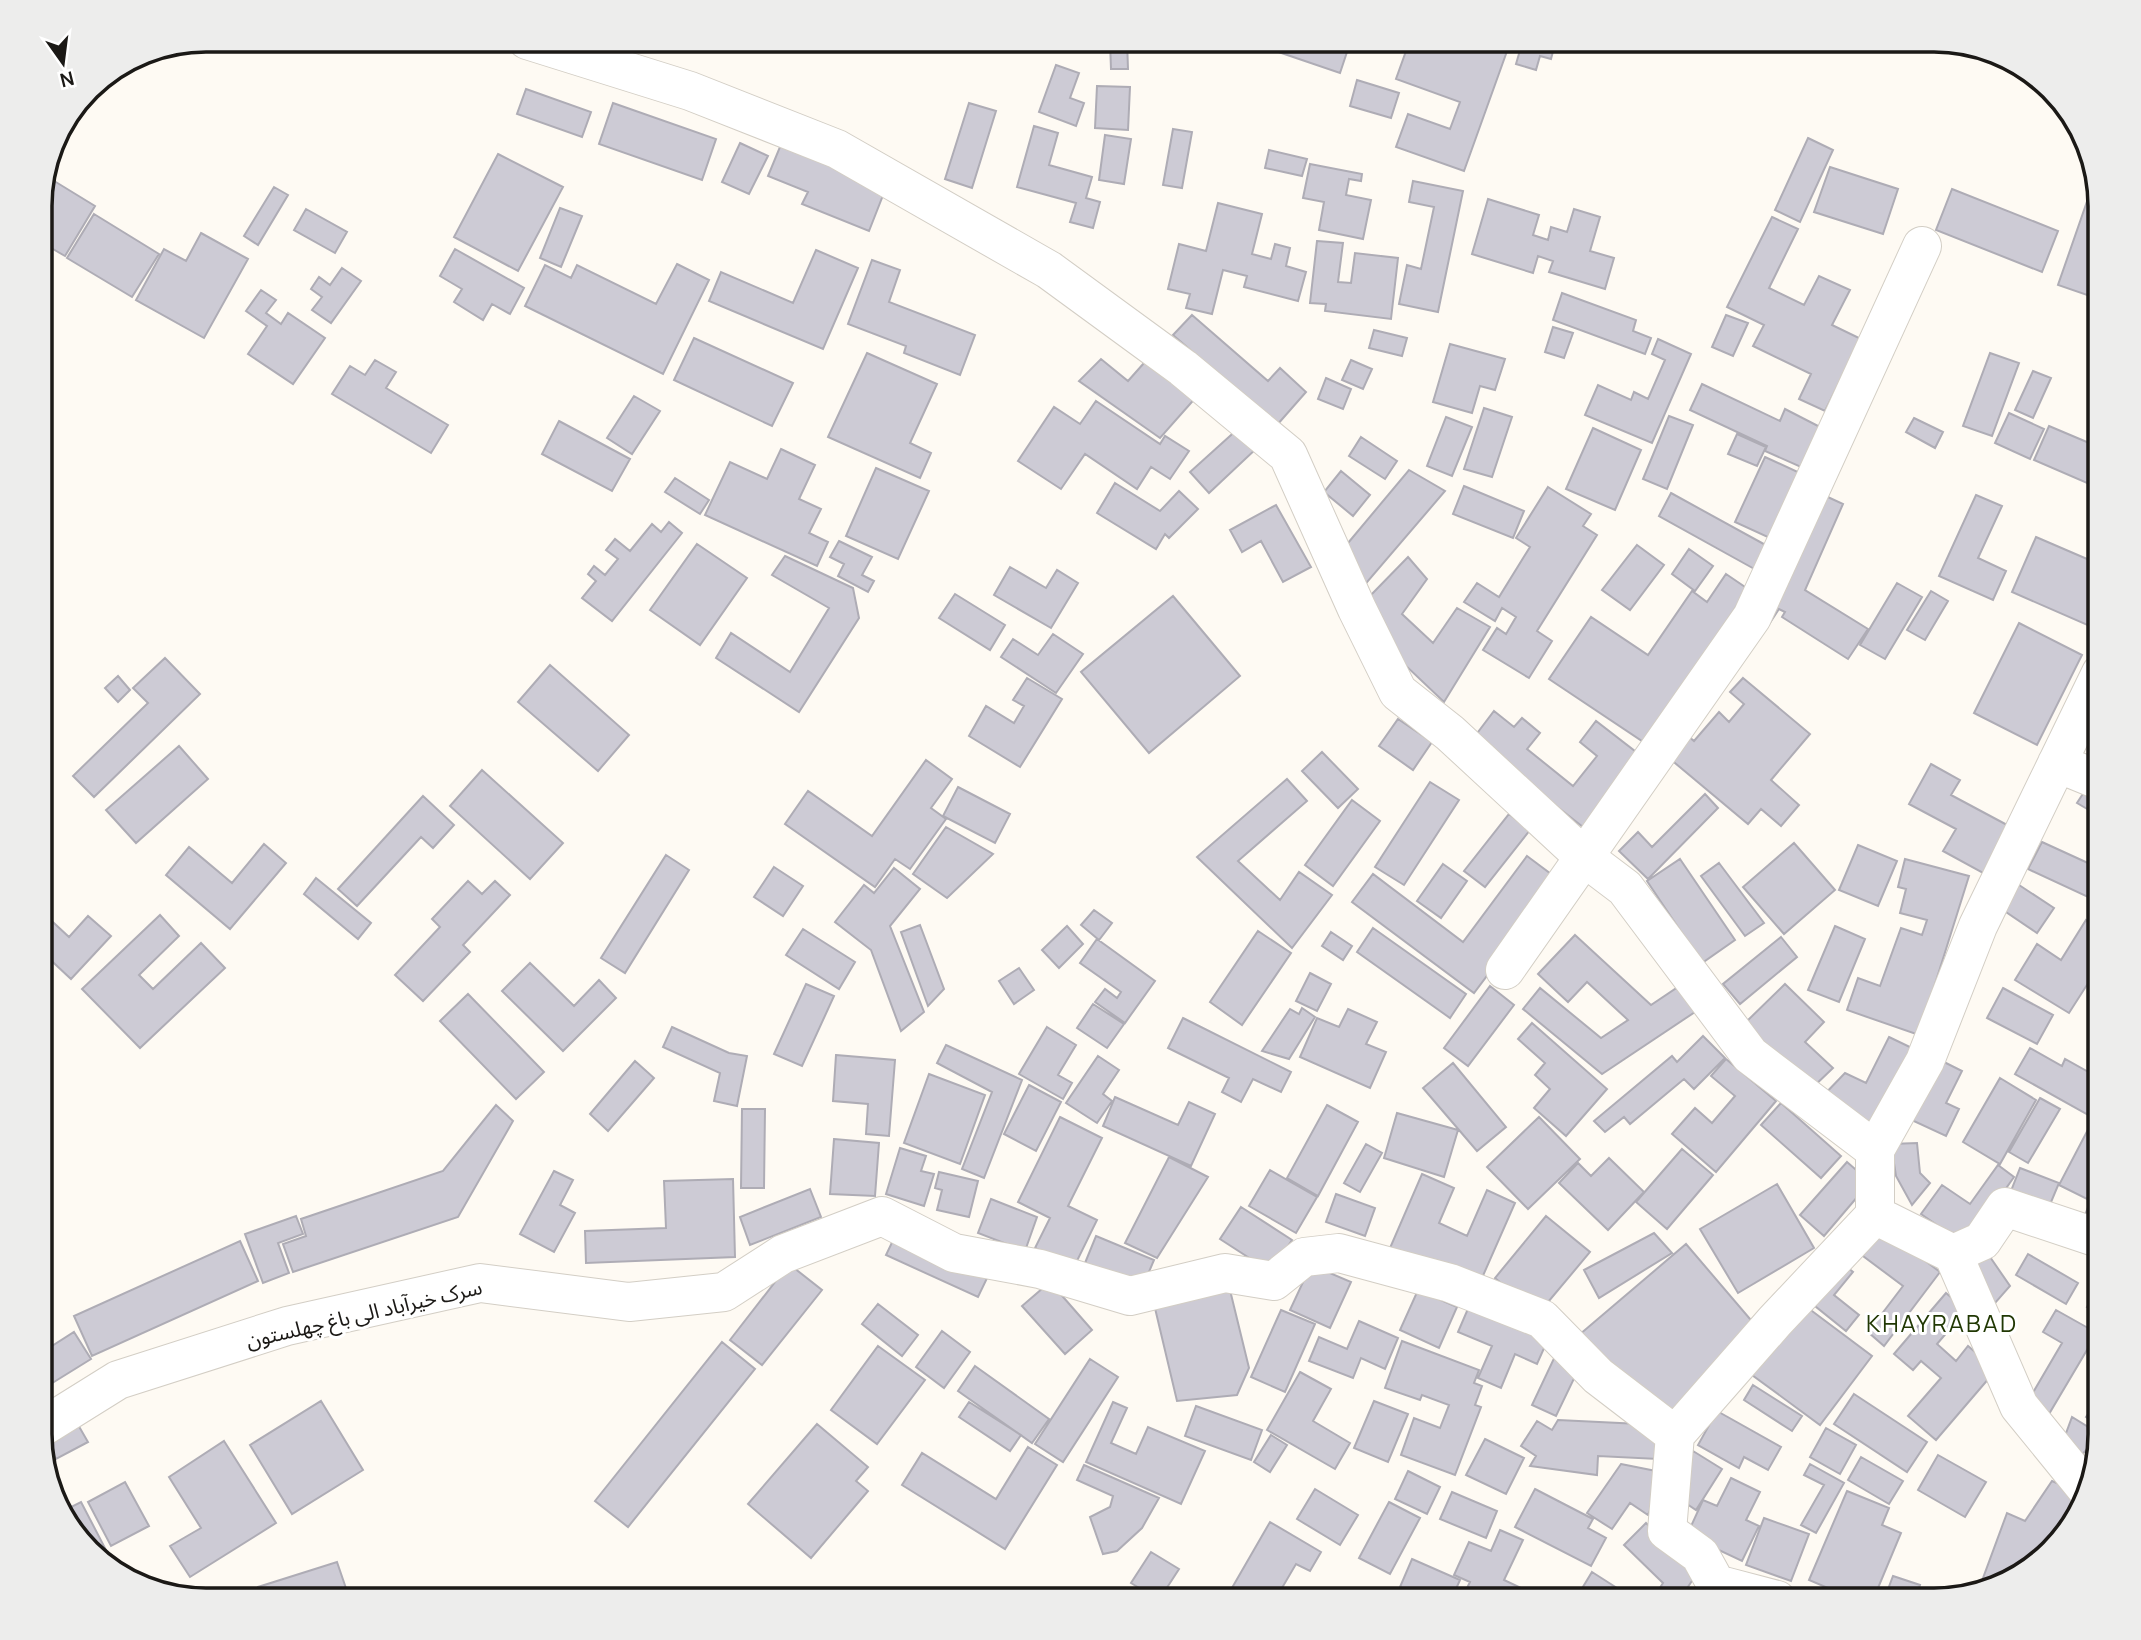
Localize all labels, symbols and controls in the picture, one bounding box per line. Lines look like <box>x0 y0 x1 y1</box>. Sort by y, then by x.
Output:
north arrow <box>28 28 98 98</box>
text: N <box>57 65 77 94</box>
street label: سرک خیرآباد الی باغ چهلستون <box>243 1272 485 1356</box>
district label: KHAYRABAD <box>1866 1306 2018 1339</box>

